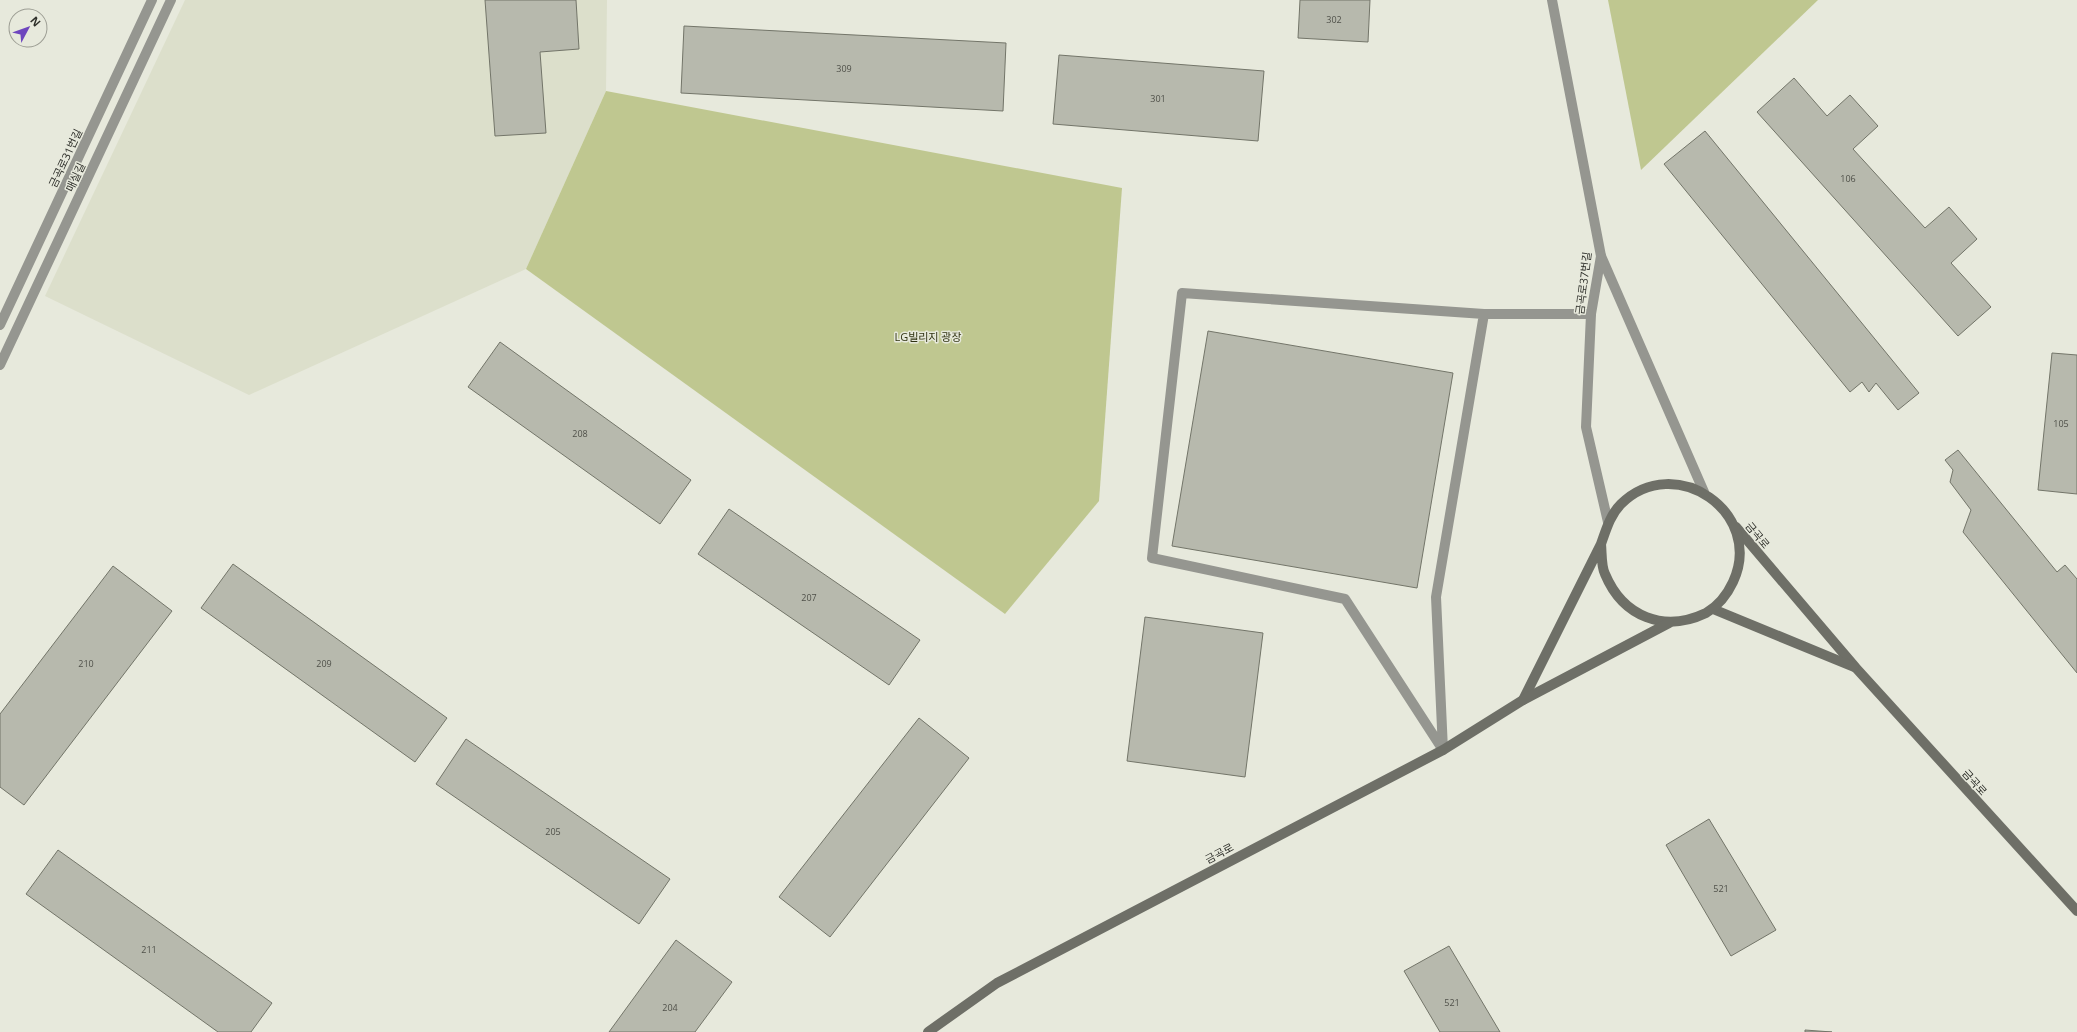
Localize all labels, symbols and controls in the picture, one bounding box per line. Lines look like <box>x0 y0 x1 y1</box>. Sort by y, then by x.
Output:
north arrow <box>8 8 48 48</box>
text: N <box>27 13 45 29</box>
house number: 302 <box>1326 13 1342 26</box>
house number: 309 <box>836 62 852 75</box>
house number: 301 <box>1150 92 1166 105</box>
street label: 금곡로31번길 <box>45 126 85 190</box>
street label: 매실길 <box>62 160 88 194</box>
house number: 106 <box>1840 172 1856 185</box>
street label: 금곡로37번길 <box>1572 251 1594 315</box>
park label: LG빌리지 광장 <box>894 329 962 344</box>
house number: 105 <box>2053 417 2069 430</box>
house number: 208 <box>572 427 588 440</box>
street label: 금곡로 <box>1742 519 1774 551</box>
house number: 207 <box>801 591 817 604</box>
house number: 210 <box>78 657 94 670</box>
house number: 209 <box>316 657 332 670</box>
street label: 금곡로 <box>1959 766 1991 798</box>
house number: 205 <box>545 825 561 838</box>
street label: 금곡로 <box>1202 839 1236 867</box>
house number: 521 <box>1713 882 1729 895</box>
house number: 211 <box>141 943 157 956</box>
house number: 521 <box>1444 996 1460 1009</box>
house number: 204 <box>662 1001 678 1014</box>

